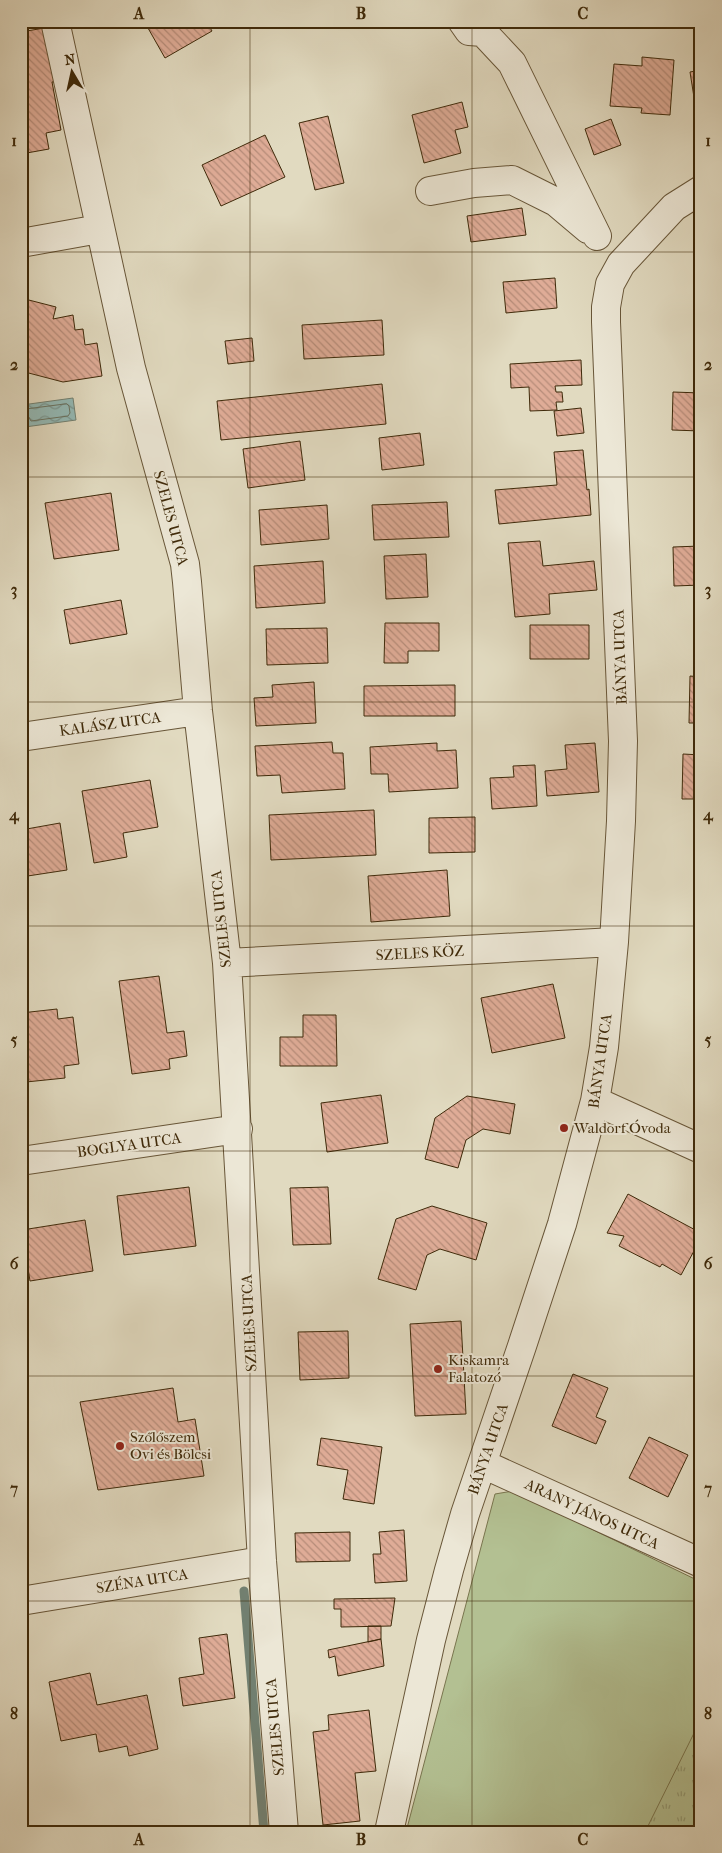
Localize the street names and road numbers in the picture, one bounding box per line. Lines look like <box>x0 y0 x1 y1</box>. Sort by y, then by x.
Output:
street label: SZELES UTCA <box>150 468 192 568</box>
street label: BÁNYA UTCA <box>609 609 631 705</box>
street label: KALÁSZ UTCA <box>58 708 162 740</box>
street label: SZELES UTCA <box>207 869 235 969</box>
street label: SZELES KÖZ <box>375 942 465 964</box>
street label: BÁNYA UTCA <box>584 1012 616 1109</box>
street label: BOGLYA UTCA <box>76 1129 182 1161</box>
street label: SZELES UTCA <box>237 1273 261 1372</box>
street label: BÁNYA UTCA <box>464 1401 512 1497</box>
street label: ARANY JÁNOS UTCA <box>521 1475 662 1553</box>
street label: SZÉNA UTCA <box>95 1565 189 1597</box>
street label: SZELES UTCA <box>262 1677 288 1776</box>

